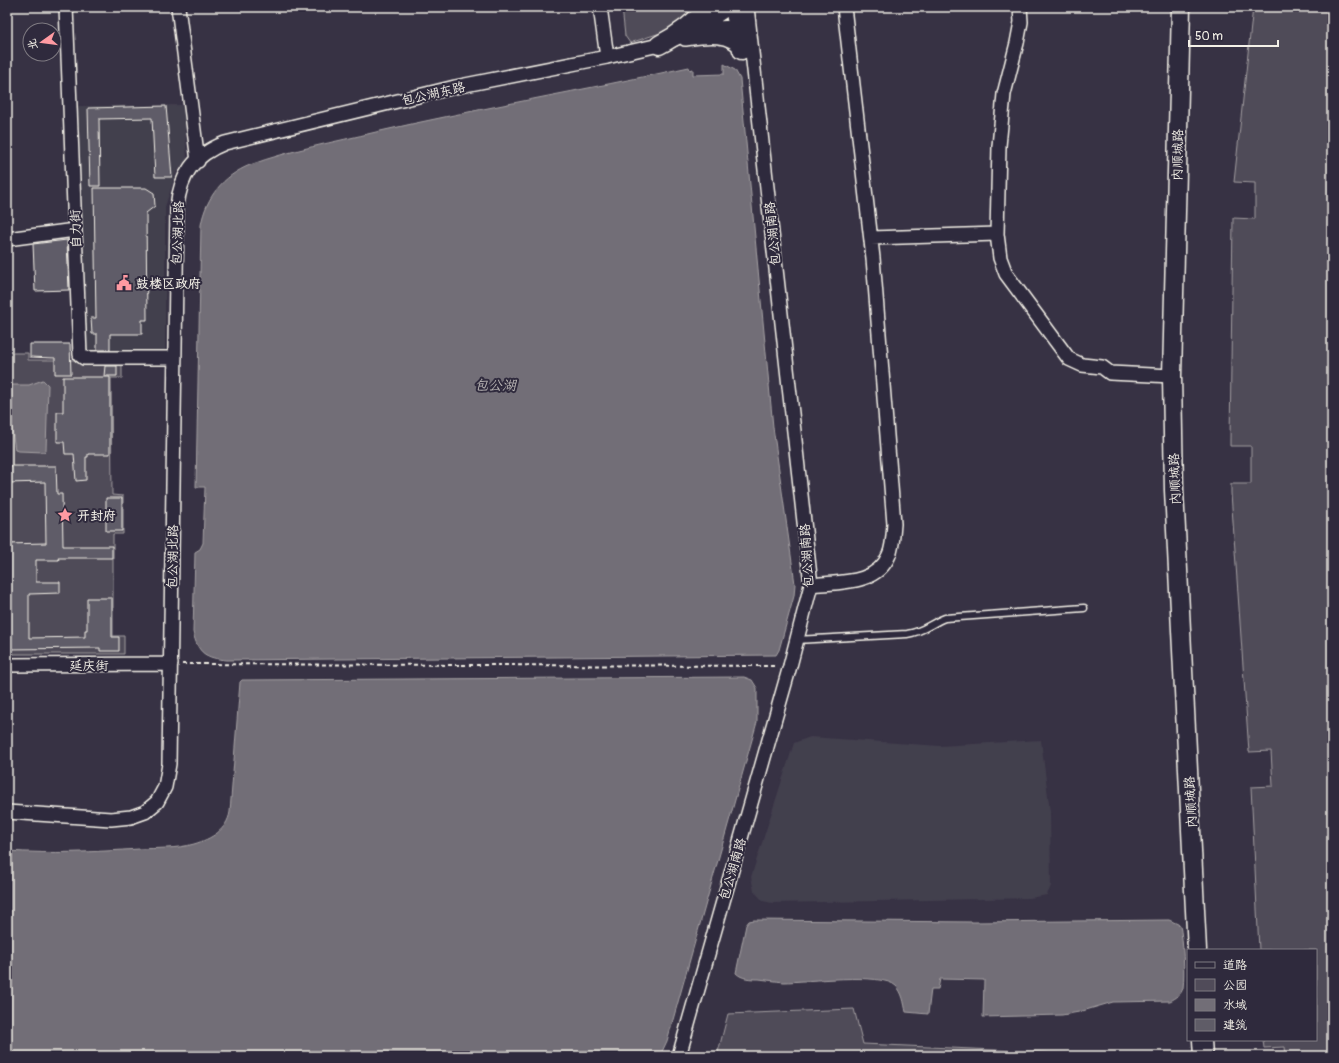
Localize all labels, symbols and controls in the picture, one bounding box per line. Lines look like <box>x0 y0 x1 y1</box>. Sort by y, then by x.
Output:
north arrow <box>22 22 62 62</box>
scale bar <box>1189 22 1278 48</box>
text: 50 m <box>1195 29 1223 44</box>
text: 北 <box>25 37 40 51</box>
street label: 包公湖东路 <box>400 79 467 109</box>
street label: 内顺城路 <box>1170 129 1186 181</box>
street label: 包公湖北路 <box>169 200 187 266</box>
street label: 包公湖南路 <box>762 201 784 267</box>
street label: 自力街 <box>67 209 85 249</box>
public building icon: 鼓楼区政府 <box>115 274 133 292</box>
place label: 鼓楼区政府 <box>136 276 201 292</box>
water label: 包公湖 <box>474 377 518 394</box>
street label: 内顺城路 <box>1166 453 1184 505</box>
place icon: 开封府 <box>56 506 74 524</box>
place label: 开封府 <box>77 508 116 524</box>
street label: 包公湖南路 <box>797 523 817 589</box>
street label: 包公湖北路 <box>164 524 182 590</box>
street label: 延庆街 <box>69 658 109 674</box>
street label: 内顺城路 <box>1182 776 1200 828</box>
street label: 包公湖南路 <box>716 836 750 903</box>
legend <box>1187 949 1317 1041</box>
text: 道路 <box>1223 958 1247 973</box>
text: 公园 <box>1223 978 1247 993</box>
text: 水域 <box>1223 998 1247 1013</box>
text: 建筑 <box>1223 1018 1247 1033</box>

